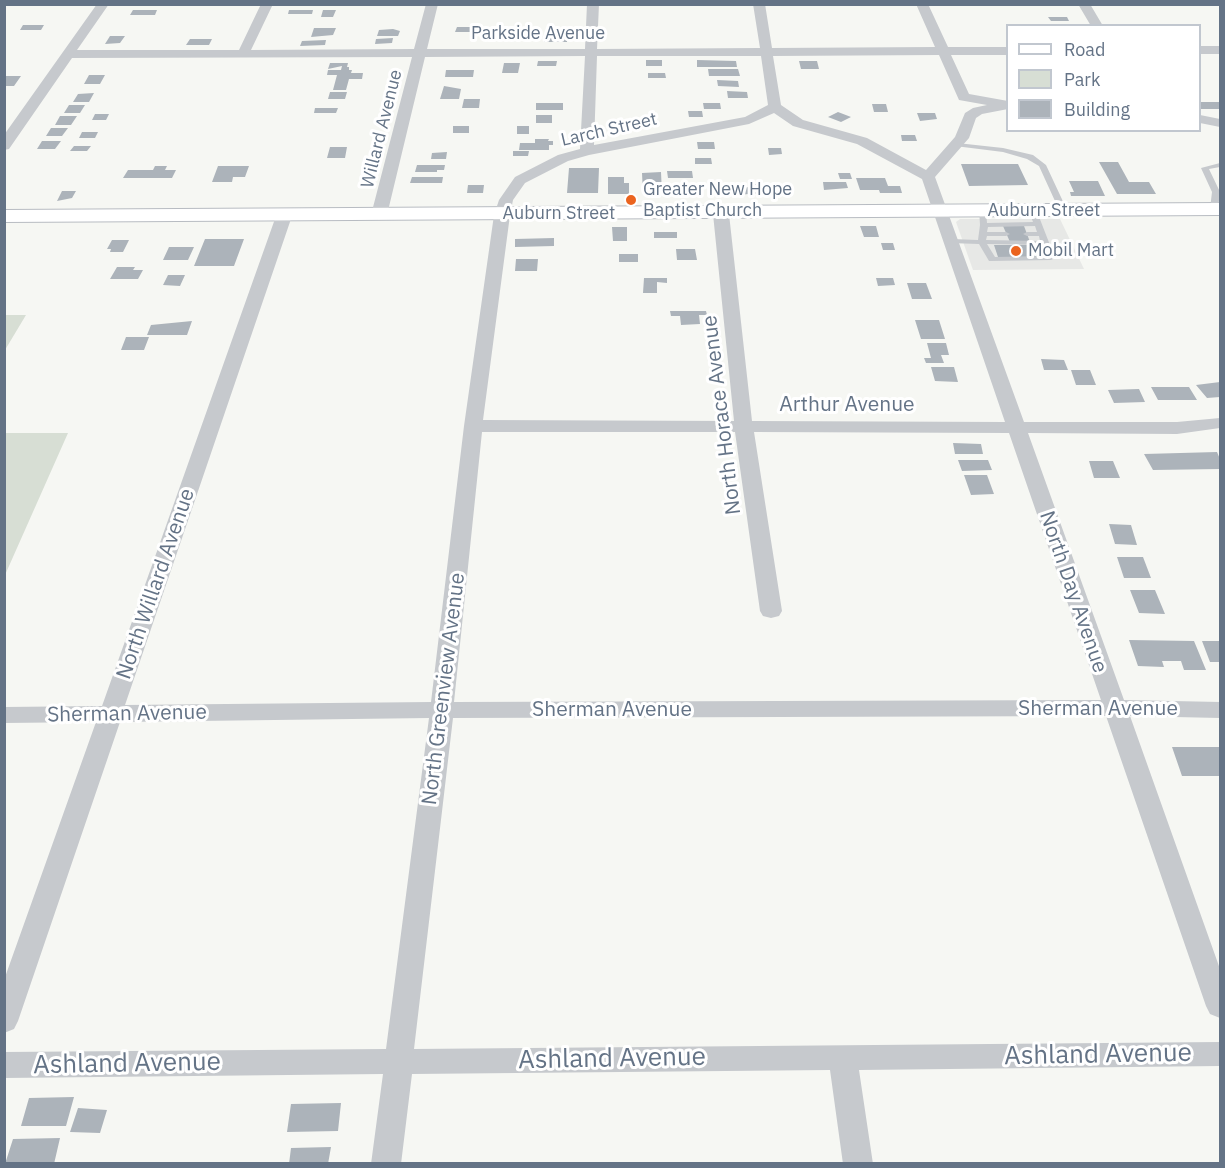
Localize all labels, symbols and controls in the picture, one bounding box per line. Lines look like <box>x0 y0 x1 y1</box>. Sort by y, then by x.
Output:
street label: Parkside Avenue <box>471 23 605 45</box>
legend <box>1006 24 1201 132</box>
text: Road <box>1064 38 1105 61</box>
street label: Willard Avenue <box>357 68 407 190</box>
text: Park <box>1064 68 1100 91</box>
text: Building <box>1064 98 1130 121</box>
street label: Larch Street <box>559 108 659 152</box>
place label: Greater New Hope Baptist Church <box>643 179 792 222</box>
marker: Greater New Hope Baptist Church <box>624 193 638 207</box>
street label: Auburn Street <box>988 200 1100 222</box>
street label: Auburn Street <box>503 203 615 225</box>
place label: Mobil Mart <box>1028 240 1114 262</box>
marker: Mobil Mart <box>1009 244 1023 258</box>
street label: North Horace Avenue <box>697 314 747 516</box>
street label: Arthur Avenue <box>779 392 915 418</box>
street label: North Willard Avenue <box>112 485 200 683</box>
street label: North Day Avenue <box>1034 508 1112 676</box>
street label: North Greenview Avenue <box>417 571 471 807</box>
street label: Sherman Avenue <box>1018 696 1178 722</box>
street label: Sherman Avenue <box>532 697 692 723</box>
street label: Sherman Avenue <box>47 700 207 728</box>
street label: Ashland Avenue <box>1004 1038 1192 1072</box>
street label: Ashland Avenue <box>518 1042 706 1076</box>
street label: Ashland Avenue <box>33 1047 221 1081</box>

